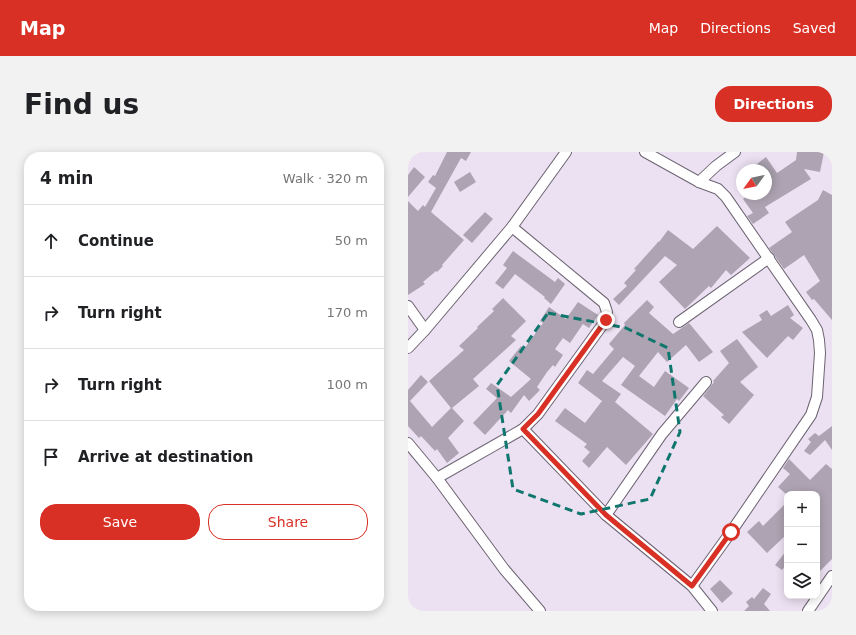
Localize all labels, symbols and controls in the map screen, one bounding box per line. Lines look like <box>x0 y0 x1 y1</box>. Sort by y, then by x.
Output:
text: Map <box>20 17 65 39</box>
text: Map <box>649 20 678 36</box>
text: Directions <box>700 20 771 36</box>
text: Saved <box>793 20 836 36</box>
button: Directions <box>715 86 832 122</box>
text: Find us <box>24 88 139 121</box>
north arrow <box>736 164 772 200</box>
text: 4 min <box>40 168 93 188</box>
text: Walk · 320 m <box>283 171 368 186</box>
icon: ahead <box>40 230 62 252</box>
text: Continue <box>78 232 154 250</box>
text: 50 m <box>335 233 368 248</box>
icon: right <box>40 302 62 324</box>
text: Turn right <box>78 304 162 322</box>
text: 170 m <box>326 305 368 320</box>
route end <box>597 311 615 329</box>
icon: right <box>40 374 62 396</box>
text: Turn right <box>78 376 162 394</box>
text: 100 m <box>326 377 368 392</box>
icon: arrive <box>40 446 62 468</box>
text: Arrive at destination <box>78 448 253 466</box>
map controls <box>784 491 820 599</box>
button: + <box>784 491 820 527</box>
button: Save <box>40 504 200 540</box>
button: Share <box>208 504 368 540</box>
route start <box>722 523 740 541</box>
button: − <box>784 527 820 563</box>
button: layers <box>784 563 820 599</box>

